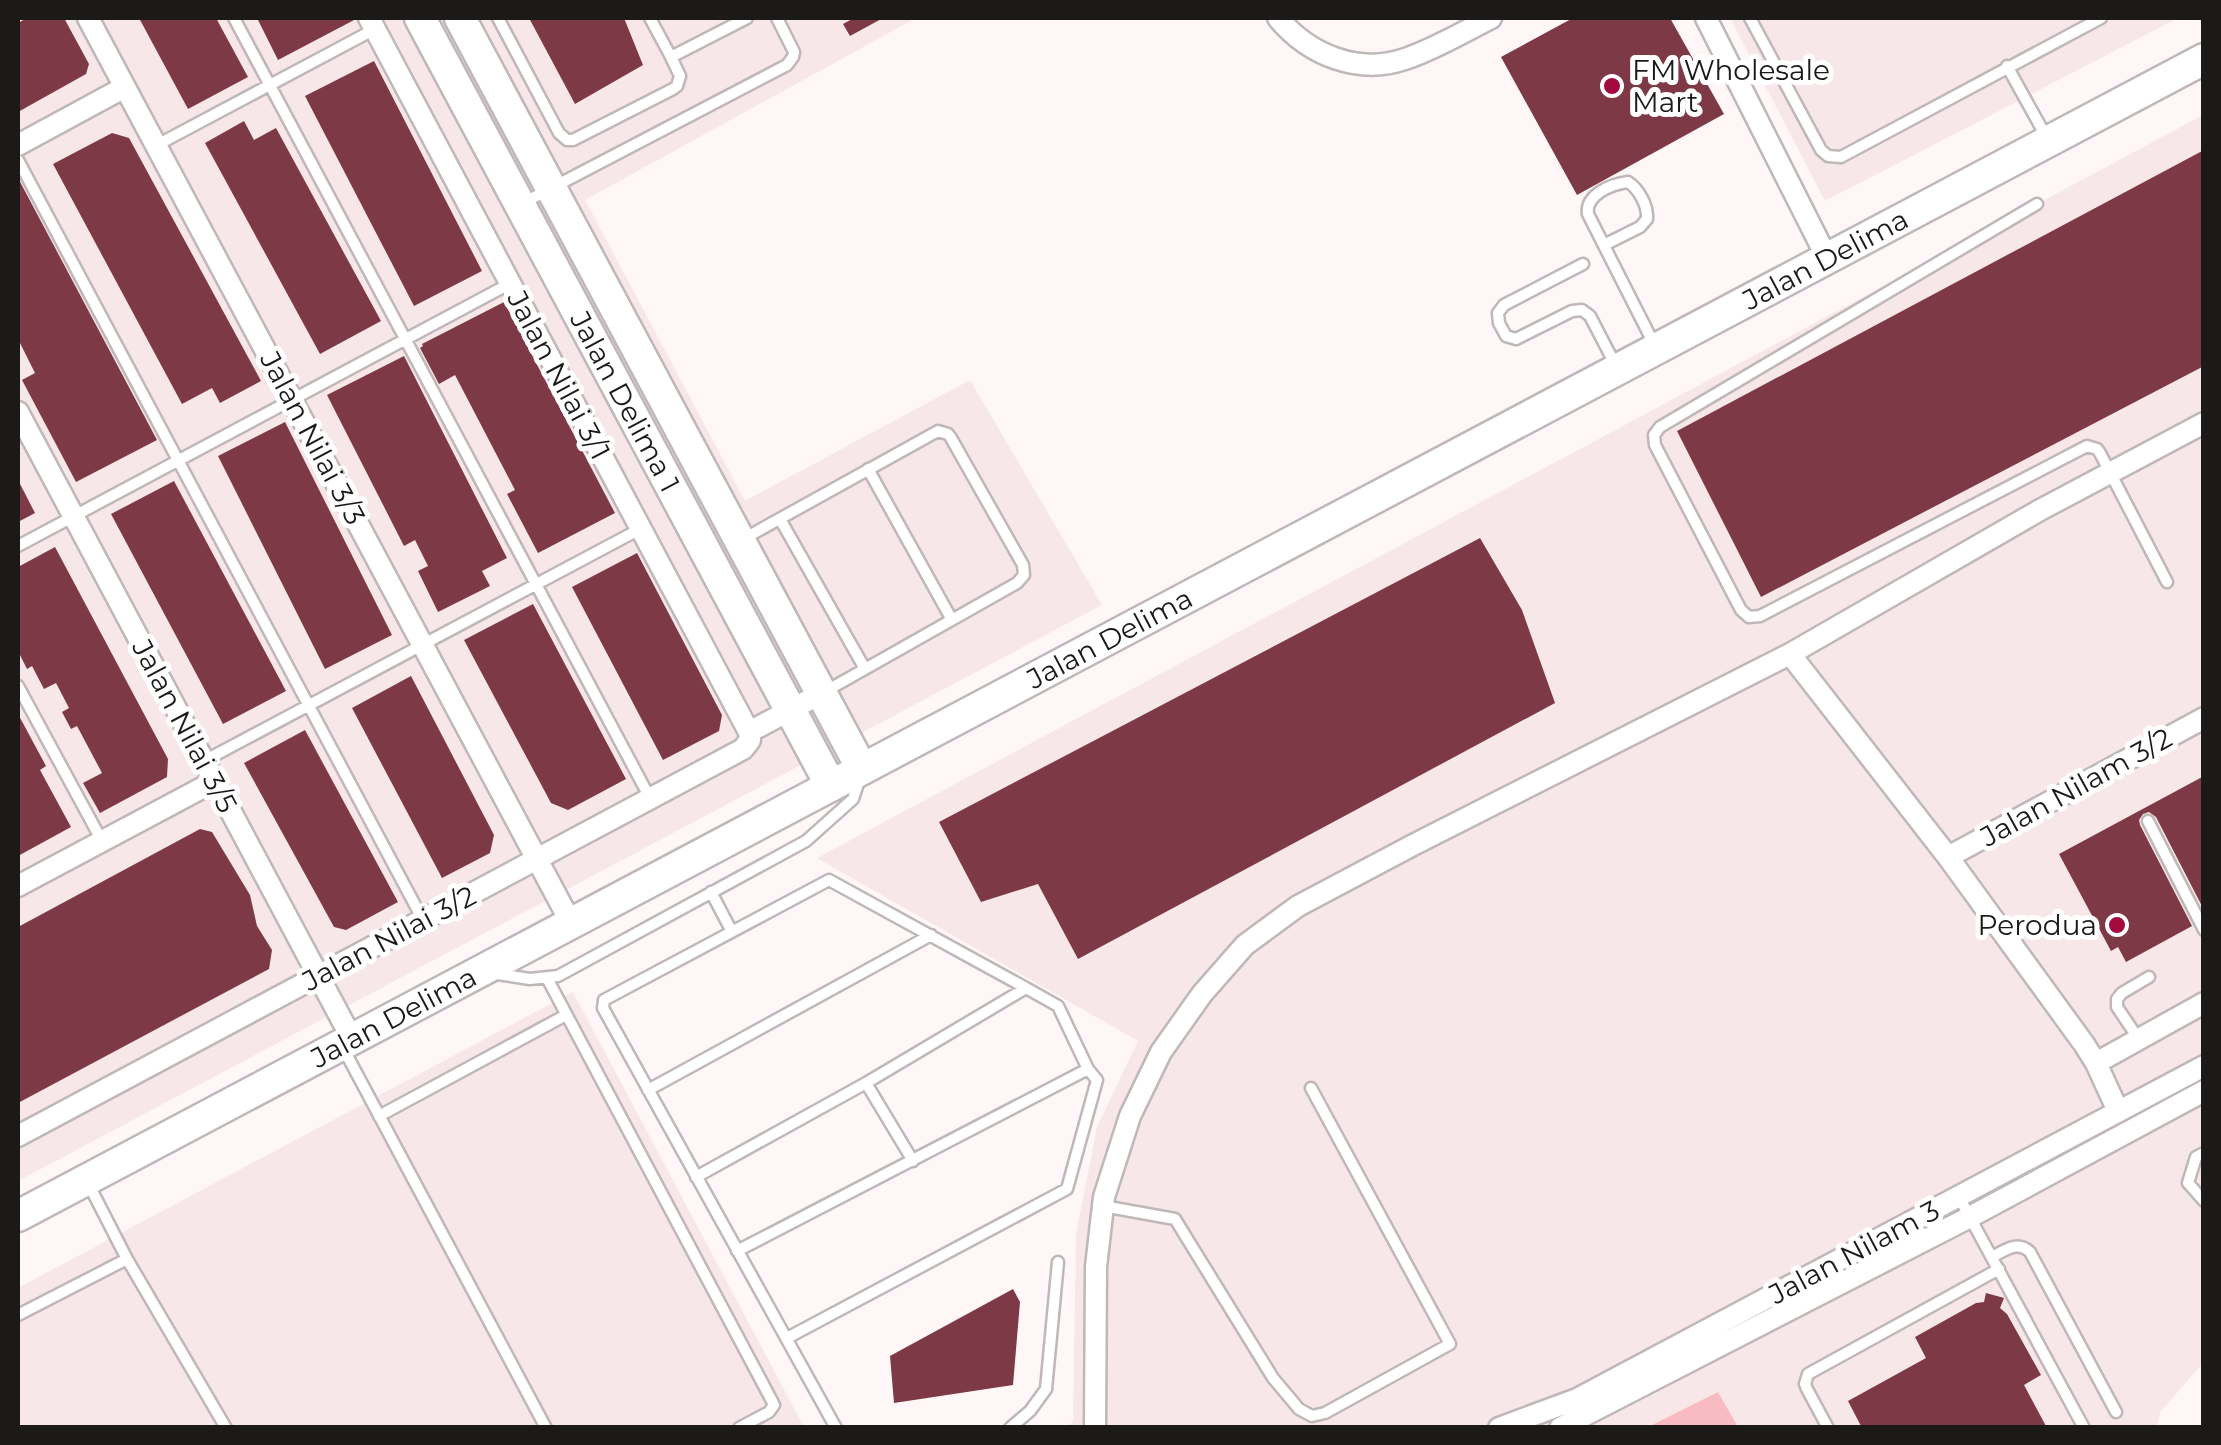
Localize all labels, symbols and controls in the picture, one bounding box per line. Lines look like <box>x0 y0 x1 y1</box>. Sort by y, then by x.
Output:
place label: FM Wholesale Mart <box>1632 53 1830 119</box>
marker: FM Wholesale Mart <box>1601 75 1623 97</box>
street label: Jalan Delima <box>1736 202 1914 317</box>
street label: Jalan Nilai 3/1 <box>500 284 618 465</box>
street label: Jalan Delima 1 <box>563 305 687 498</box>
street label: Jalan Nilai 3/3 <box>253 345 373 530</box>
street label: Jalan Delima <box>1020 581 1198 696</box>
street label: Jalan Nilai 3/5 <box>125 633 245 818</box>
street label: Jalan Nilam 3/2 <box>1974 720 2178 854</box>
street label: Jalan Nilai 3/2 <box>296 878 481 998</box>
place label: Perodua <box>1978 908 2097 942</box>
marker: Perodua <box>2106 914 2128 936</box>
street label: Jalan Delima <box>304 960 482 1075</box>
street label: Jalan Nilam 3 <box>1762 1193 1945 1312</box>

